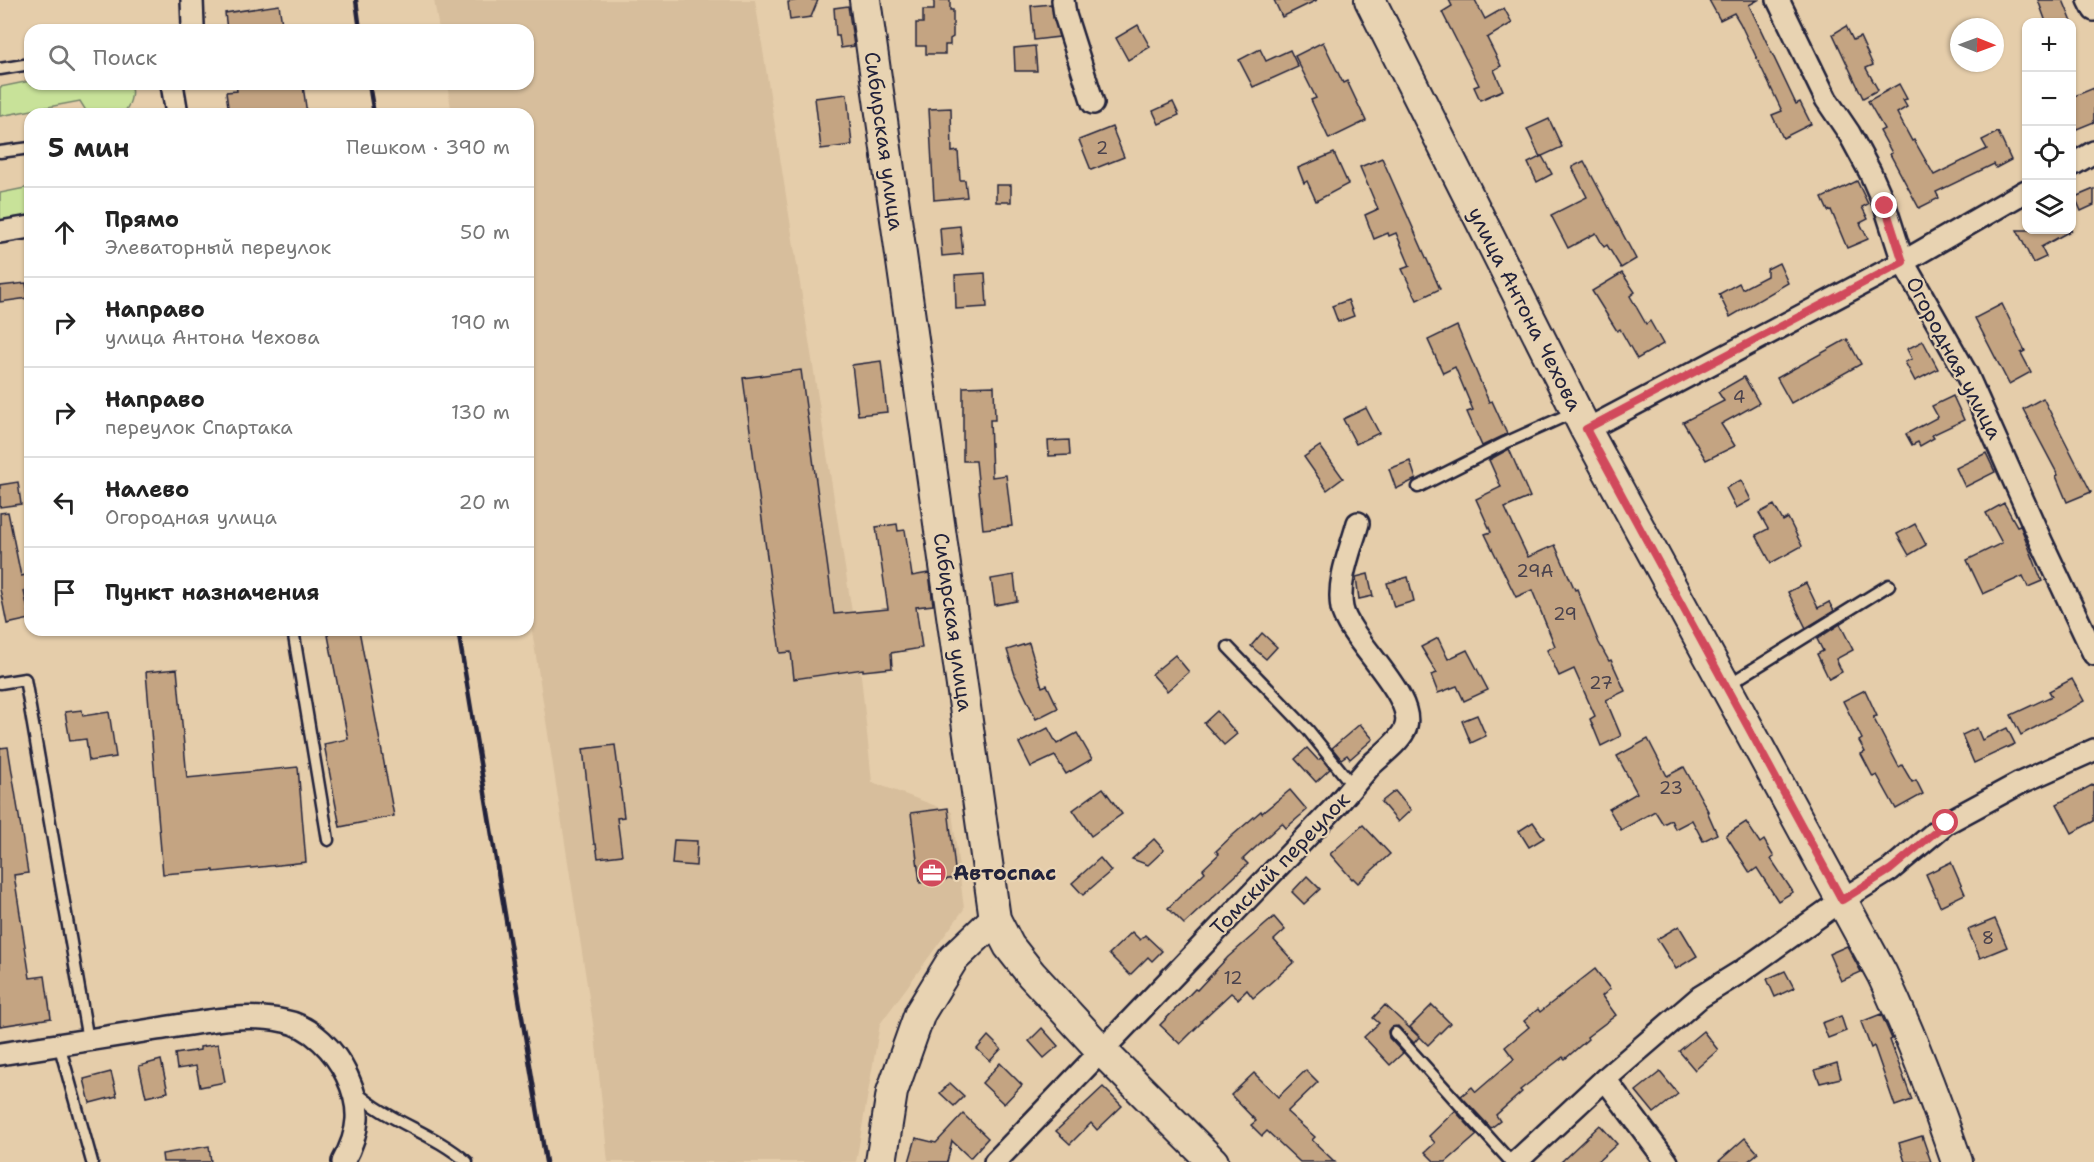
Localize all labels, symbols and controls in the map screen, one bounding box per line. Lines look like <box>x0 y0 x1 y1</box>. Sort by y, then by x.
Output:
north arrow <box>1950 18 2004 72</box>
map controls <box>2022 18 2076 234</box>
button: + <box>2022 18 2076 72</box>
search box <box>24 24 534 90</box>
icon: search <box>45 41 78 74</box>
text: Поиск <box>93 43 157 72</box>
street label: Сибирская улица <box>858 50 910 232</box>
button: − <box>2022 72 2076 126</box>
button: locate <box>2022 126 2076 180</box>
text: 5 мин <box>48 130 129 165</box>
text: Пешком · 390 m <box>346 134 510 160</box>
house number: 2 <box>1096 136 1108 160</box>
button: layers <box>2022 180 2076 234</box>
route end <box>1871 192 1897 218</box>
street label: улица Антона Чехова <box>1461 202 1589 416</box>
text: Прямо <box>105 205 179 234</box>
icon: ahead <box>48 216 81 249</box>
text: 50 m <box>460 219 510 245</box>
text: Элеваторный переулок <box>105 234 331 260</box>
street label: Огородная улица <box>1899 272 2009 444</box>
text: Направо <box>105 295 205 324</box>
icon: right <box>48 306 81 339</box>
text: 190 m <box>451 309 510 335</box>
text: улица Антона Чехова <box>105 324 320 350</box>
text: Направо <box>105 385 205 414</box>
house number: 4 <box>1733 385 1745 409</box>
icon: right <box>48 396 81 429</box>
text: 130 m <box>451 399 510 425</box>
text: переулок Спартака <box>105 414 293 440</box>
text: Налево <box>105 475 189 504</box>
icon: left <box>48 486 81 519</box>
text: 20 m <box>459 489 510 515</box>
text: Огородная улица <box>105 504 277 530</box>
street label: Сибирская улица <box>927 531 979 713</box>
house number: 29А <box>1516 559 1554 583</box>
icon: arrive <box>48 576 81 609</box>
text: Пункт назначения <box>105 578 319 607</box>
house number: 29 <box>1553 602 1577 626</box>
house number: 27 <box>1589 671 1613 695</box>
house number: 23 <box>1659 776 1683 800</box>
street label: Томский переулок <box>1204 786 1356 942</box>
route start <box>1932 809 1958 835</box>
office icon: Автоспас <box>916 857 948 889</box>
place label: Автоспас <box>953 859 1056 887</box>
house number: 8 <box>1982 926 1994 950</box>
house number: 12 <box>1223 966 1243 990</box>

